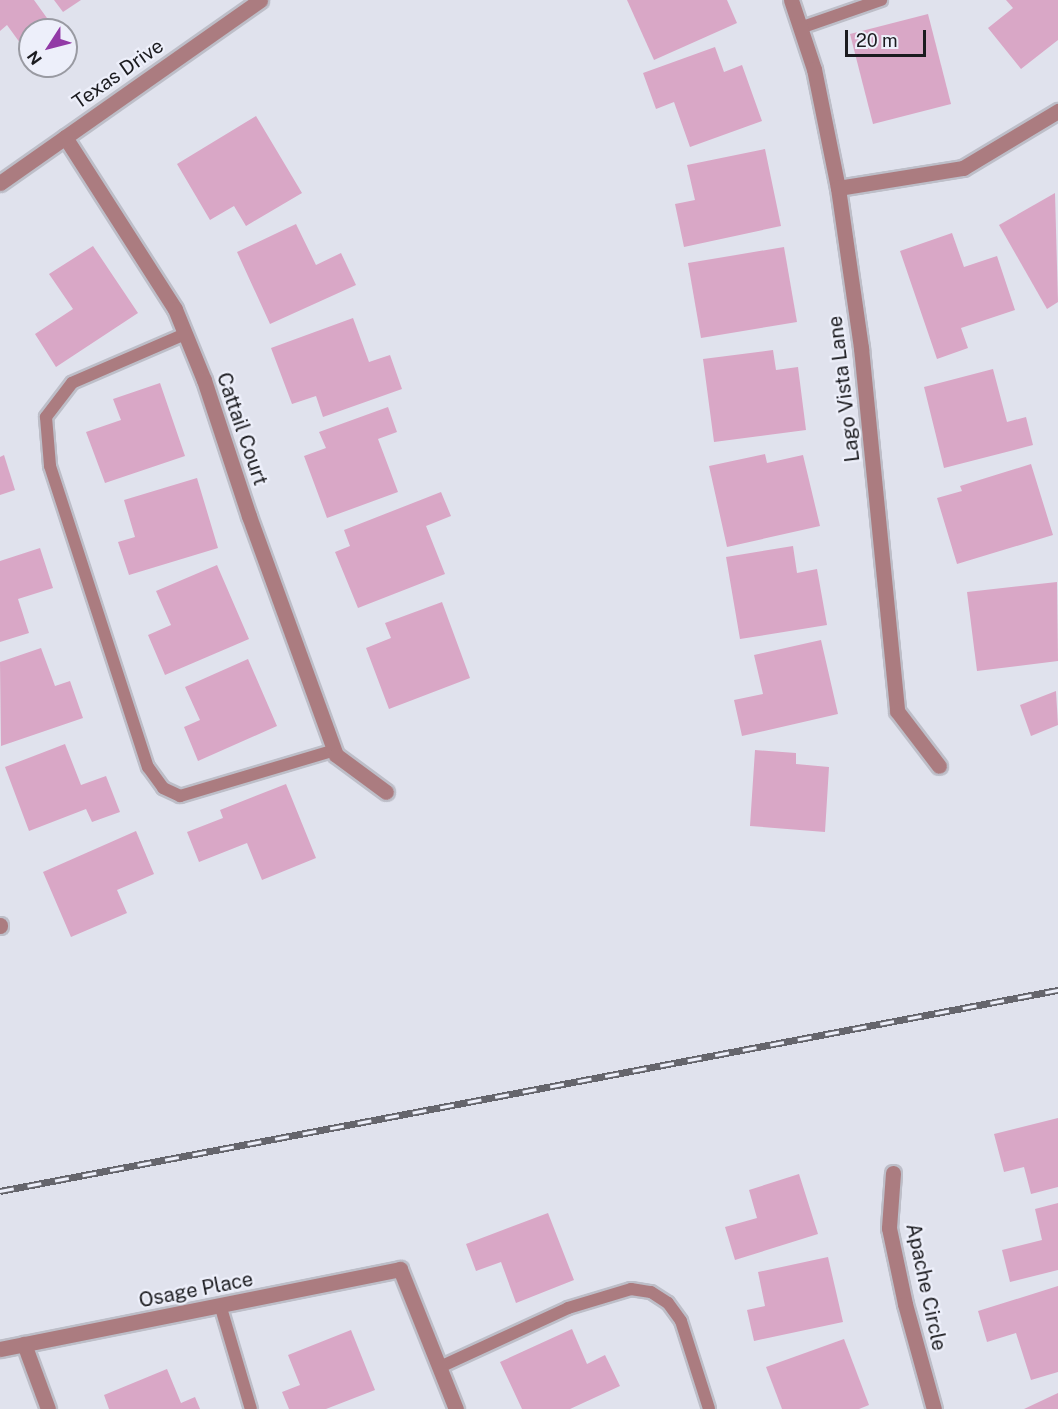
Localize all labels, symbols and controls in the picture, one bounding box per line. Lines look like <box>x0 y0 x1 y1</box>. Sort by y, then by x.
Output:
north arrow <box>18 18 78 78</box>
scale bar <box>848 18 929 56</box>
text: 20 m <box>856 30 898 51</box>
street label: Texas Drive <box>68 34 168 114</box>
text: N <box>23 47 46 68</box>
street label: Lago Vista Lane <box>823 314 865 464</box>
street label: Cattail Court <box>211 369 273 489</box>
street label: Apache Circle <box>901 1221 951 1353</box>
street label: Osage Place <box>137 1267 255 1313</box>

